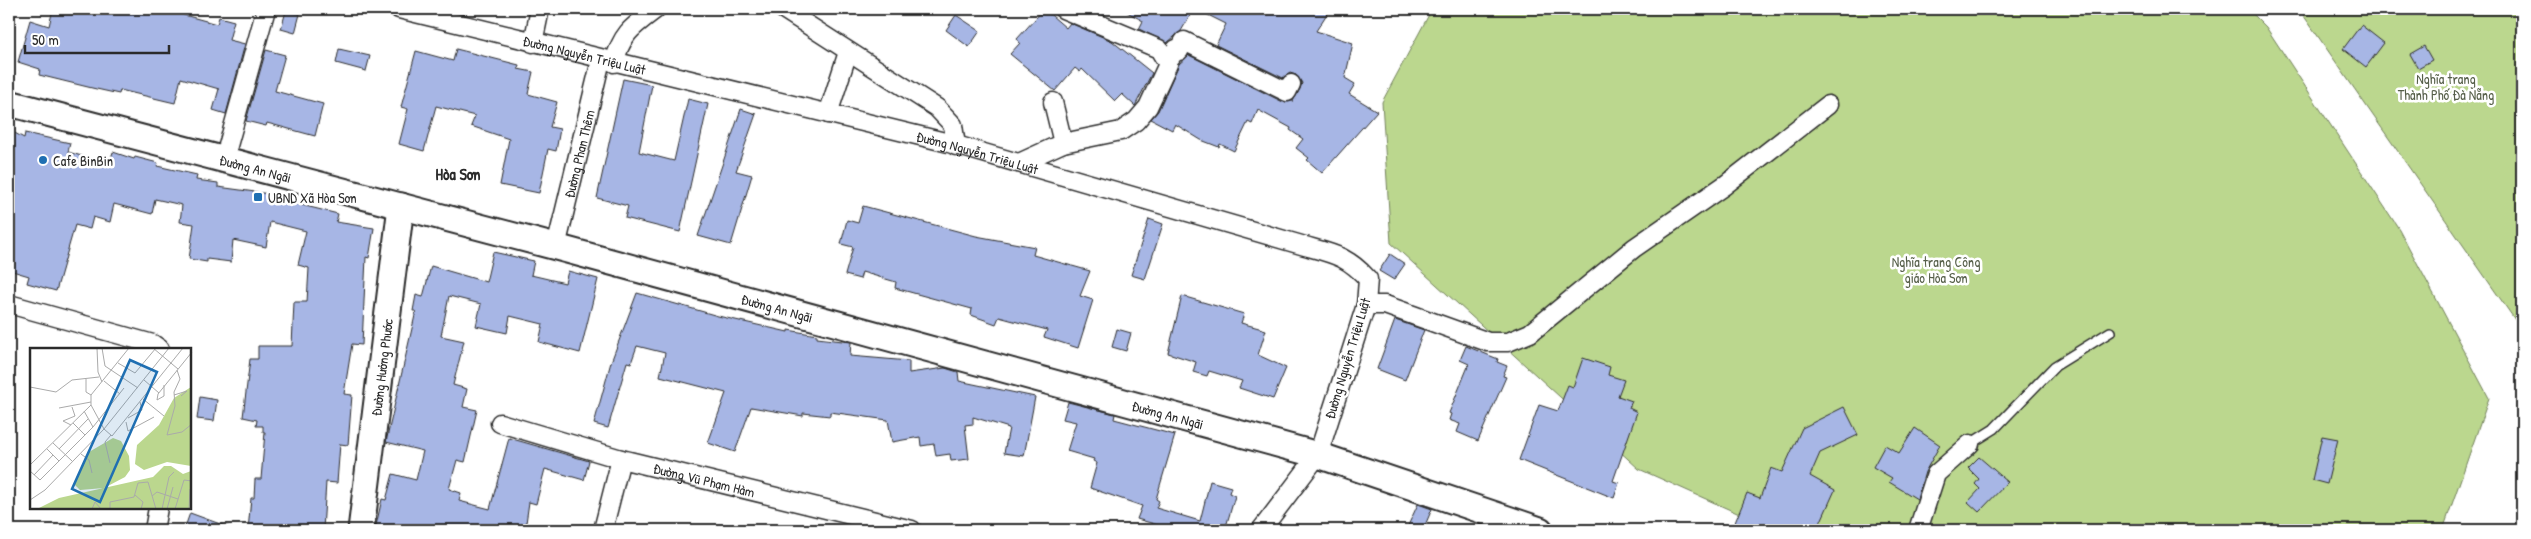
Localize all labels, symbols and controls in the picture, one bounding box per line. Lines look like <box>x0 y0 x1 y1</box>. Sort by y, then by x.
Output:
scale bar <box>25 22 169 54</box>
text: 50 m <box>32 29 59 50</box>
street label: Đường Nguyễn Triệu Luật <box>521 30 648 78</box>
park label: Nghĩa trang Thành Phố Đà Nẵng <box>2398 69 2494 105</box>
street label: Đường Phan Thêm <box>559 108 598 200</box>
street label: Đường Nguyễn Triệu Luật <box>915 126 1041 178</box>
street label: Đường An Ngãi <box>218 149 294 186</box>
place label: Cafe BinBin <box>53 151 113 170</box>
marker: Cafe BinBin <box>37 154 49 166</box>
district label: Hòa Sơn <box>436 163 480 185</box>
place label: UBND Xã Hòa Sơn <box>268 188 357 207</box>
marker: UBND Xã Hòa Sơn <box>252 191 264 203</box>
park label: Nghĩa trang Công giáo Hòa Sơn <box>1892 252 1980 288</box>
street label: Đường An Ngãi <box>739 289 815 326</box>
street label: Đường Nguyễn Triệu Luật <box>1320 295 1375 421</box>
street label: Đường Hưởng Phước <box>366 317 397 417</box>
inset map <box>30 348 191 509</box>
street label: Đường An Ngãi <box>1130 395 1206 433</box>
street label: Đường Vũ Phạm Hàm <box>652 458 757 501</box>

